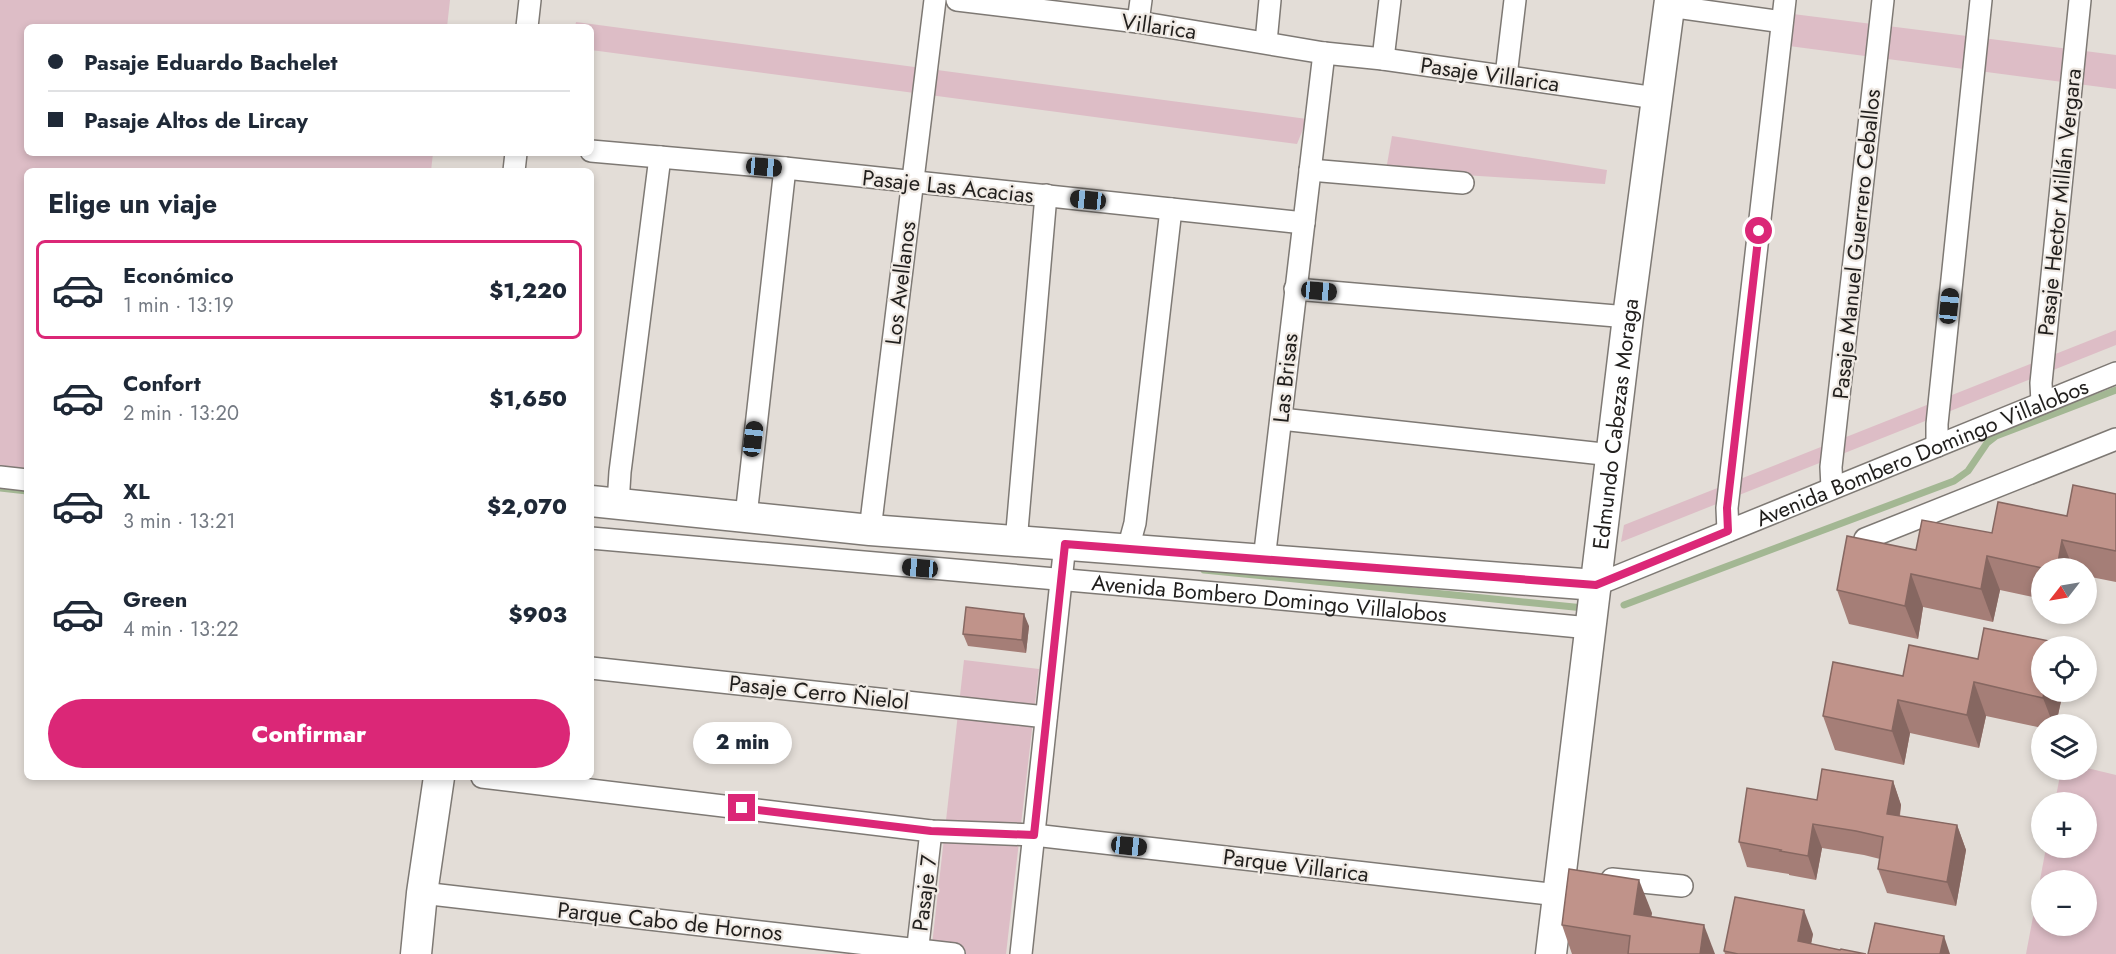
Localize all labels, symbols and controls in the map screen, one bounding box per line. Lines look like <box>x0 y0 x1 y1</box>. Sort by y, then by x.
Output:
street label: Villarica <box>1119 5 1199 47</box>
text: Pasaje Eduardo Bachelet <box>84 46 338 78</box>
street label: Pasaje Villarica <box>1418 48 1562 100</box>
street label: Pasaje Hector Millán Vergara <box>2029 67 2089 337</box>
street label: Pasaje Manuel Guerrero Ceballos <box>1824 87 1888 401</box>
text: Pasaje Altos de Lircay <box>84 104 308 136</box>
car <box>745 156 783 178</box>
street label: Pasaje Las Acacias <box>861 161 1035 211</box>
text: Elige un viaje <box>48 184 217 223</box>
car <box>1069 189 1107 211</box>
route start <box>1745 217 1772 244</box>
street label: Los Avellanos <box>877 219 923 347</box>
text: Económico <box>123 259 234 291</box>
icon: car <box>51 263 105 317</box>
text: $1,220 <box>489 274 567 306</box>
car <box>1300 280 1338 302</box>
car <box>1938 287 1960 325</box>
text: 1 min · 13:19 <box>123 291 234 320</box>
street label: Edmundo Cabezas Moraga <box>1584 296 1646 551</box>
street label: Las Brisas <box>1264 332 1306 424</box>
text: Confort <box>123 367 201 399</box>
street label: Avenida Bombero Domingo Villalobos <box>1751 370 2093 534</box>
icon: car <box>51 371 105 425</box>
text: $1,650 <box>489 382 567 414</box>
text: 2 min · 13:20 <box>123 399 239 428</box>
car <box>742 420 764 458</box>
text: XL <box>123 475 150 507</box>
icon: car <box>51 479 105 533</box>
text: $2,070 <box>487 490 567 522</box>
text: 3 min · 13:21 <box>123 507 236 536</box>
car <box>901 557 939 579</box>
north arrow <box>2031 558 2097 624</box>
map controls <box>2031 558 2097 936</box>
street label: Avenida Bombero Domingo Villalobos <box>1090 566 1448 630</box>
text: Green <box>123 583 187 615</box>
icon: car <box>51 587 105 641</box>
text: $903 <box>509 598 567 630</box>
text: 4 min · 13:22 <box>123 615 239 644</box>
button: locate <box>2031 636 2097 702</box>
street label: Pasaje Cerro Ñielol <box>727 667 911 717</box>
button: Confirmar <box>48 699 570 768</box>
button: layers <box>2031 714 2097 780</box>
callout: 2 min <box>692 721 792 763</box>
text: 2 min <box>716 728 769 757</box>
button: + <box>2031 792 2097 858</box>
route end <box>728 794 755 821</box>
car <box>1110 835 1148 857</box>
street label: Parque Villarica <box>1221 840 1371 890</box>
street label: Pasaje 7 <box>903 853 945 933</box>
button: − <box>2031 870 2097 936</box>
street label: Parque Cabo de Hornos <box>556 893 784 949</box>

